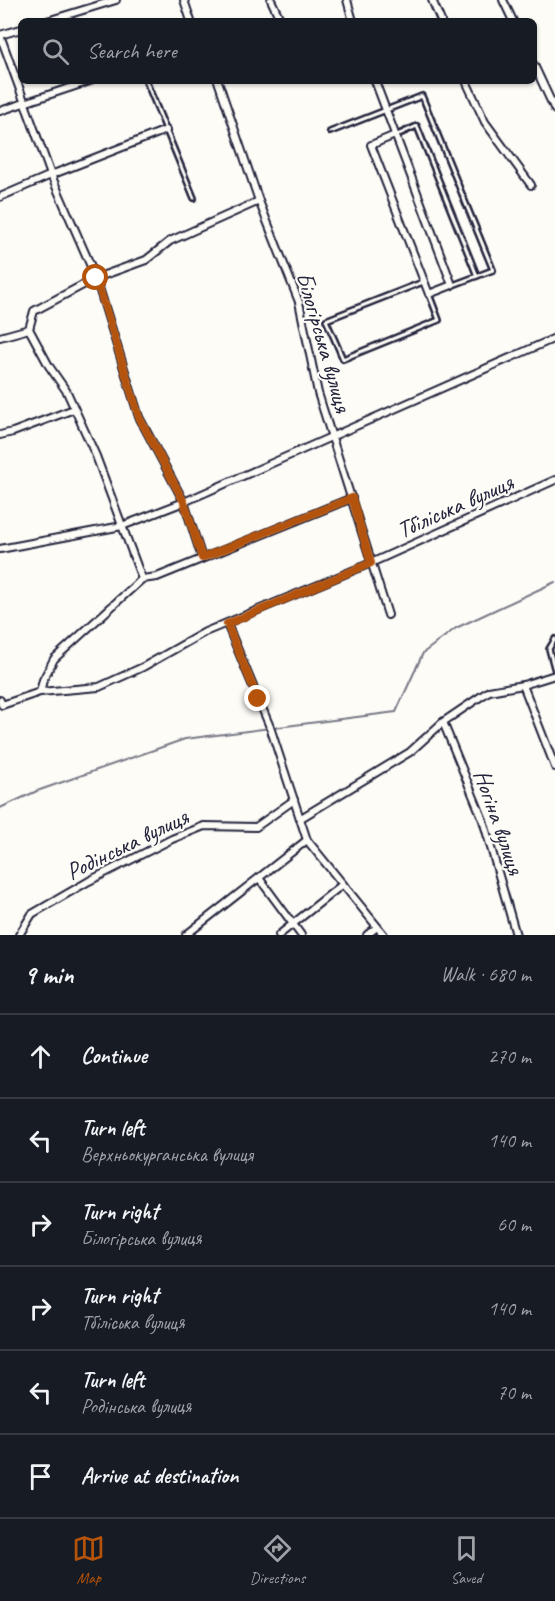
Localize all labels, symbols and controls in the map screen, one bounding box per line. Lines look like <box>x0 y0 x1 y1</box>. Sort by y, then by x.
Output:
search box <box>18 18 537 84</box>
icon: search <box>39 35 72 68</box>
text: Search here <box>87 37 177 65</box>
route start <box>82 264 108 290</box>
street label: Білогірська вулиця <box>290 268 359 417</box>
street label: Тбіліська вулиця <box>392 466 519 545</box>
route end <box>244 685 270 711</box>
street label: Ногіна вулиця <box>467 765 531 880</box>
street label: Родінська вулиця <box>61 801 194 887</box>
text: 9 min <box>24 958 74 991</box>
text: Walk · 680 m <box>441 962 531 987</box>
icon: ahead <box>24 1040 57 1073</box>
text: Continue <box>81 1042 147 1070</box>
text: 270 m <box>488 1044 531 1069</box>
text: Turn left <box>81 1114 145 1142</box>
icon: left <box>24 1124 57 1157</box>
text: 140 m <box>488 1128 531 1153</box>
text: Верхньокурганська вулиця <box>81 1142 253 1167</box>
text: Turn right <box>81 1198 158 1226</box>
icon: right <box>24 1208 57 1241</box>
text: 60 m <box>497 1212 531 1237</box>
text: Білогірська вулиця <box>81 1226 202 1251</box>
text: Turn right <box>81 1282 158 1310</box>
icon: right <box>24 1292 57 1325</box>
text: 140 m <box>488 1296 531 1321</box>
text: Тбіліська вулиця <box>81 1310 185 1335</box>
text: Turn left <box>81 1366 145 1394</box>
icon: left <box>24 1376 57 1409</box>
text: 70 m <box>497 1380 531 1405</box>
text: Родінська вулиця <box>81 1394 191 1419</box>
icon: arrive <box>24 1460 57 1493</box>
text: Arrive at destination <box>81 1462 238 1490</box>
tab: Map <box>72 1532 105 1588</box>
tab: Directions <box>250 1532 305 1588</box>
tab: Saved <box>450 1532 483 1588</box>

